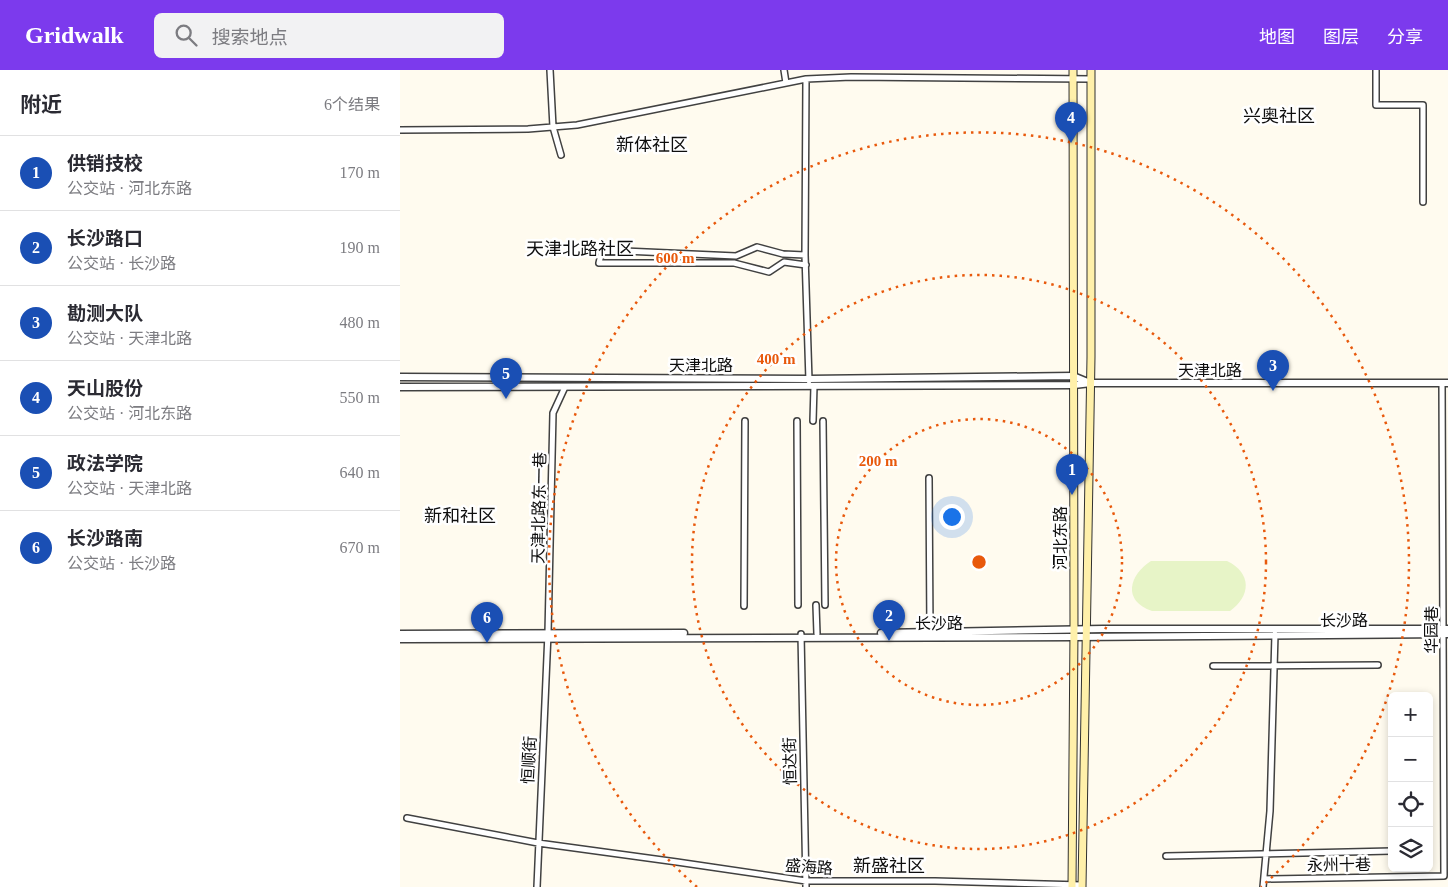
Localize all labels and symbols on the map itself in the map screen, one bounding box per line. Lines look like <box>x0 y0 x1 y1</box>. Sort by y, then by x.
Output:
pin: 4 <box>1055 102 1087 143</box>
district label: 兴奥社区 <box>1243 106 1315 126</box>
district label: 新体社区 <box>616 135 688 155</box>
district label: 天津北路社区 <box>526 239 634 259</box>
text: 600 m <box>656 250 695 266</box>
pin: 3 <box>1257 350 1289 391</box>
text: 400 m <box>757 351 796 367</box>
street label: 天津北路 <box>669 357 733 374</box>
pin: 5 <box>490 358 522 399</box>
street label: 天津北路 <box>1178 362 1242 379</box>
street label: 天津北路东一巷 <box>530 452 548 564</box>
text: 200 m <box>859 453 898 469</box>
pin: 1 <box>1056 454 1088 495</box>
your location <box>939 504 965 530</box>
district label: 新和社区 <box>424 506 496 526</box>
street label: 河北东路 <box>1052 506 1069 570</box>
centre of rings <box>970 553 988 571</box>
pin: 2 <box>873 600 905 641</box>
pin: 6 <box>471 602 503 643</box>
street label: 华园巷 <box>1423 606 1440 654</box>
street label: 长沙路 <box>1320 612 1368 629</box>
street label: 长沙路 <box>915 615 963 632</box>
street label: 恒顺街 <box>519 736 539 784</box>
street label: 恒达街 <box>781 737 799 785</box>
district label: 新盛社区 <box>853 856 925 876</box>
street label: 永州十巷 <box>1307 856 1371 874</box>
street label: 盛海路 <box>784 857 834 877</box>

